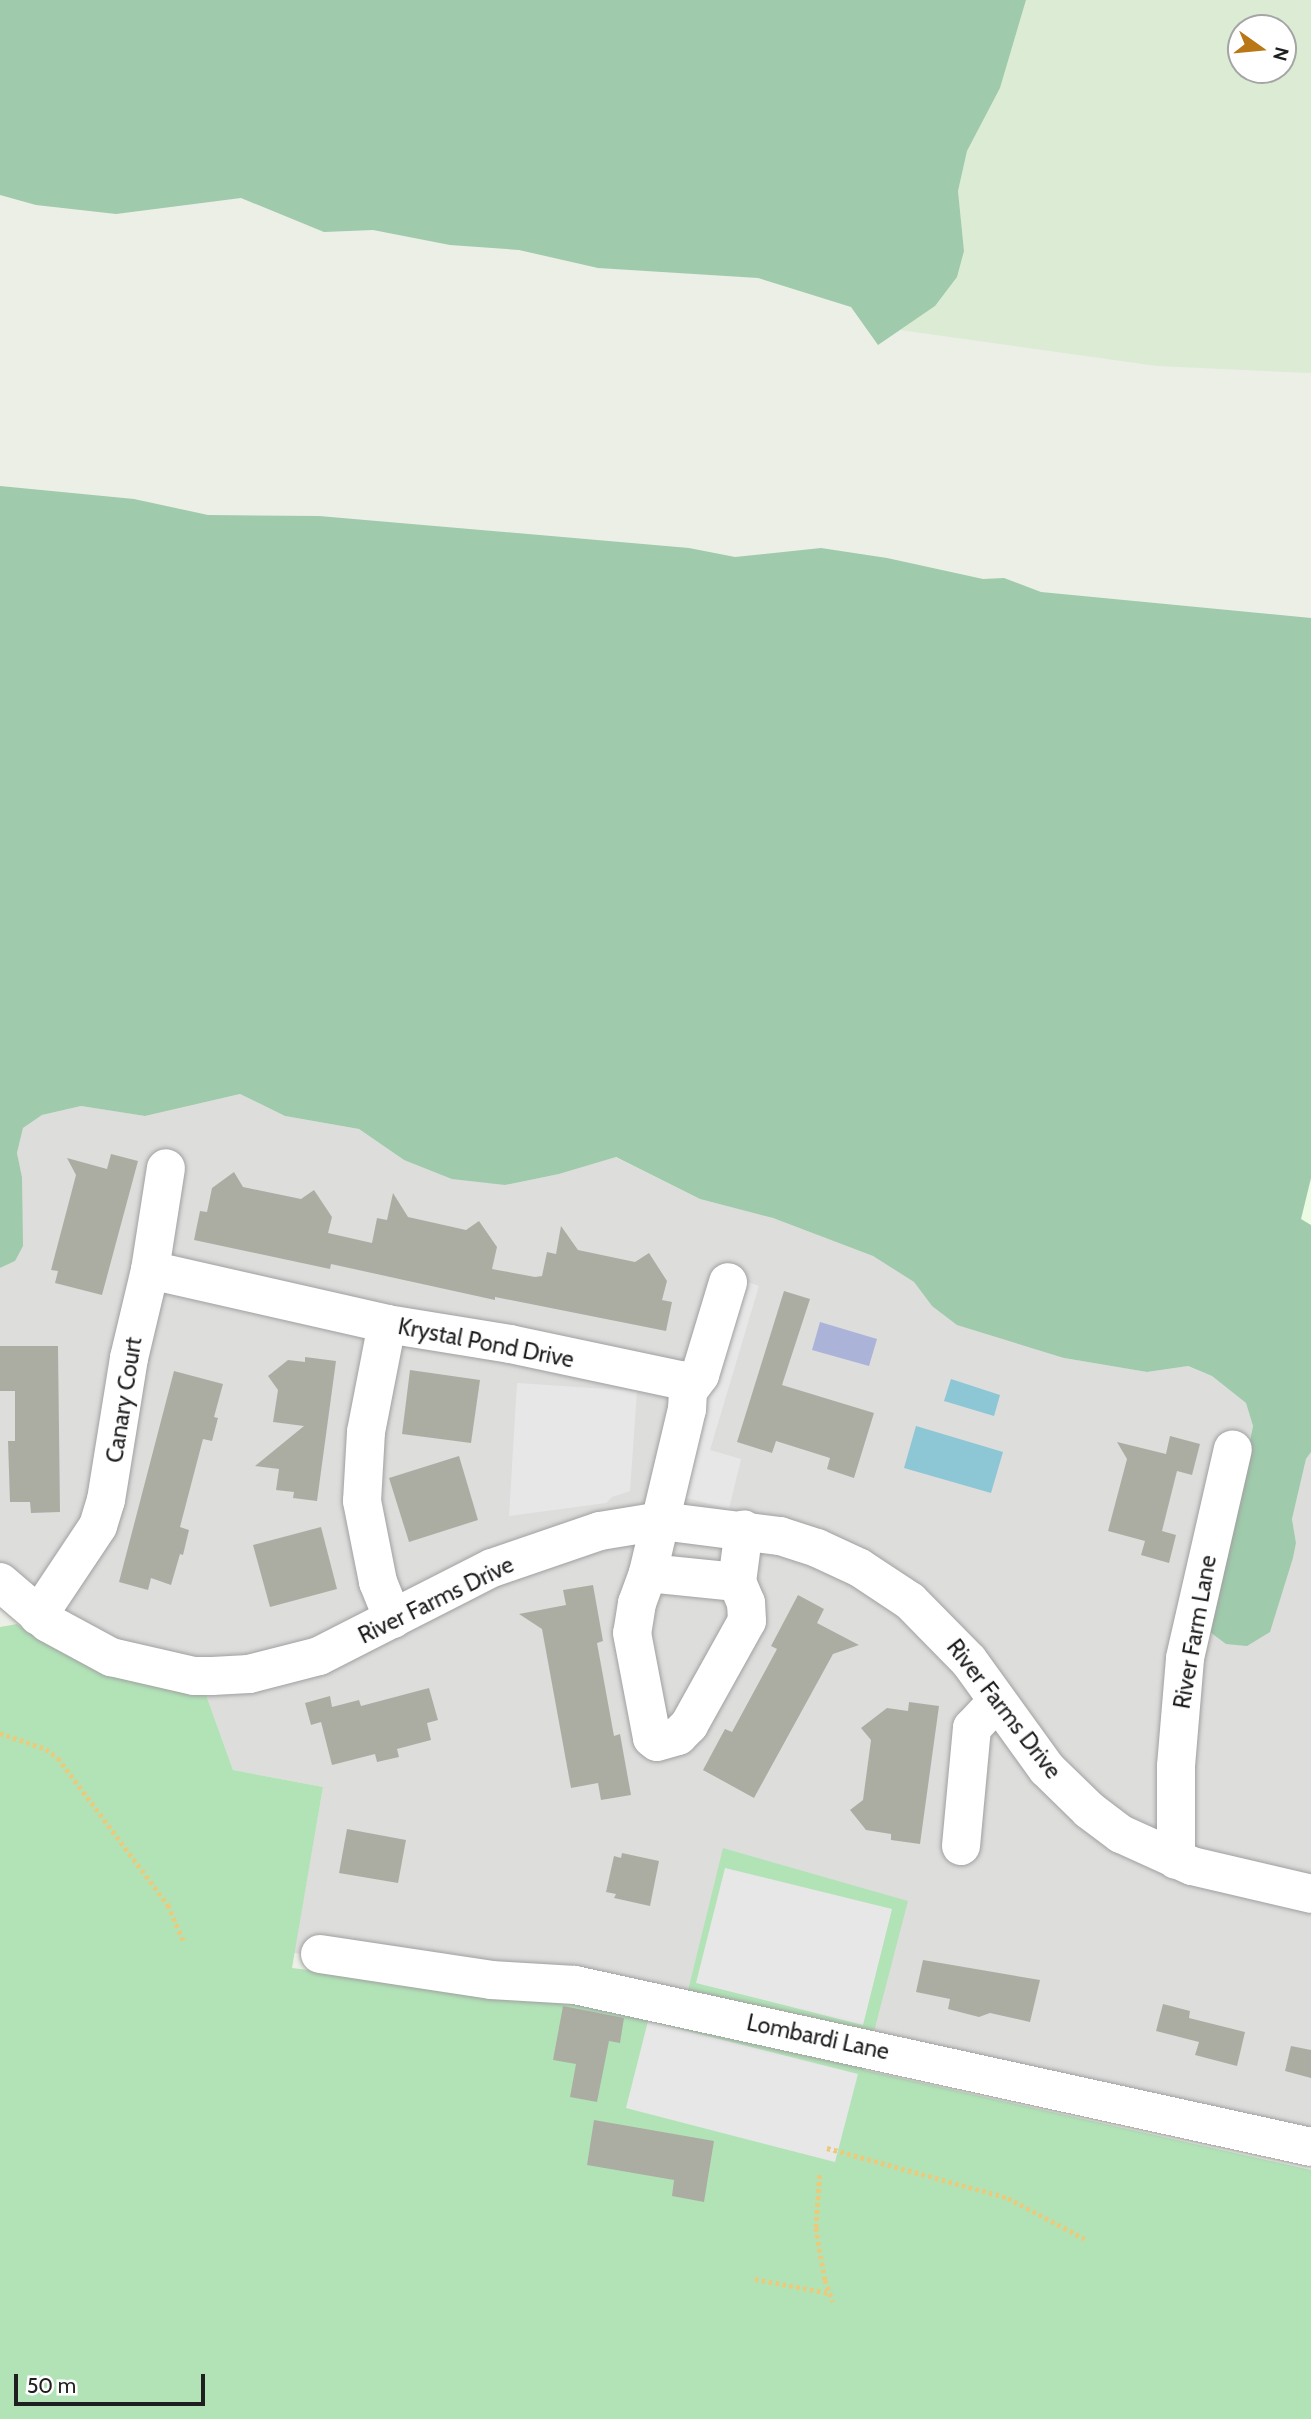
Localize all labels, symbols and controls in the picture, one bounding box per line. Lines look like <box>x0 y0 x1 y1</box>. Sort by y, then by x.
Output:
north arrow <box>1227 14 1297 84</box>
text: N <box>1268 45 1294 64</box>
street label: Krystal Pond Drive <box>396 1312 576 1374</box>
street label: Canary Court <box>100 1335 148 1465</box>
street label: River Farms Drive <box>354 1550 518 1650</box>
street label: River Farm Lane <box>1168 1553 1222 1711</box>
street label: River Farms Drive <box>941 1634 1067 1784</box>
street label: Lombardi Lane <box>744 2008 892 2066</box>
scale bar <box>18 2360 208 2404</box>
text: 50 m <box>27 2373 76 2398</box>

